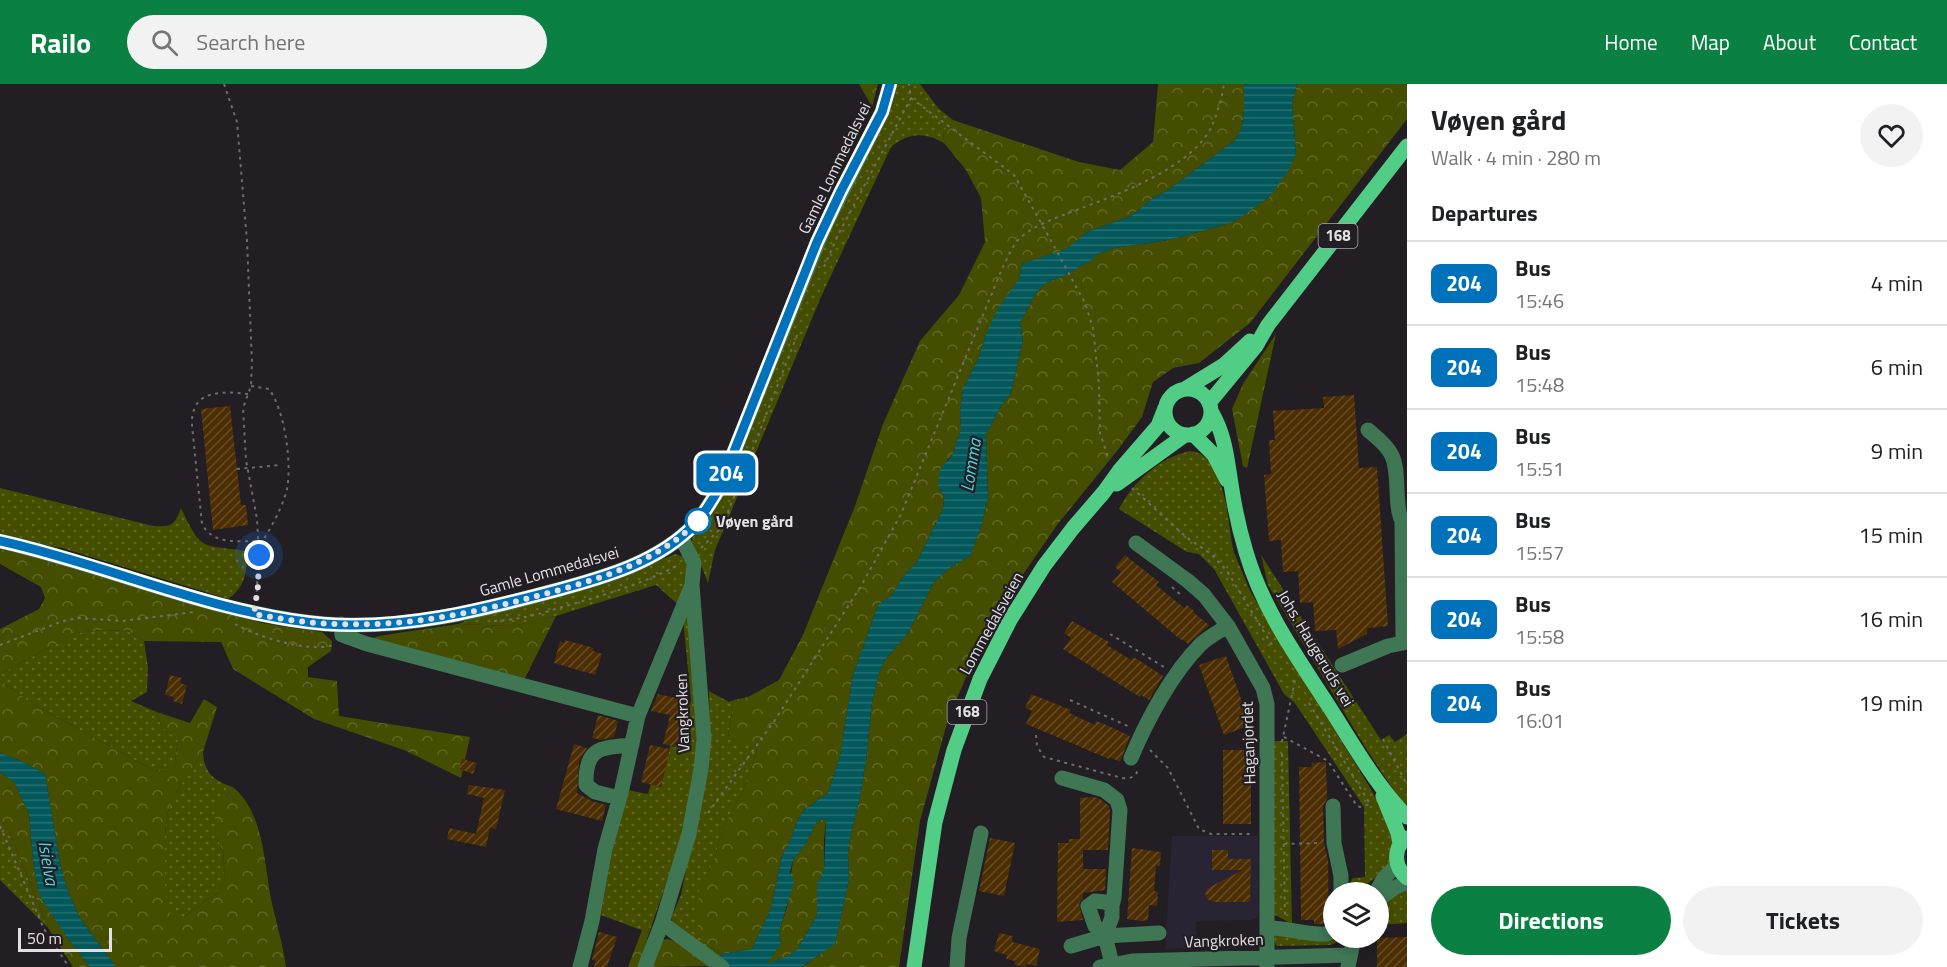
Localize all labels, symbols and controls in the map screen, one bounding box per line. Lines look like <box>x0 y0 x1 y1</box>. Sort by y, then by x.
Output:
search box <box>127 15 547 69</box>
text: Railo <box>30 21 91 64</box>
text: Search here <box>196 25 305 59</box>
icon: search <box>148 26 181 59</box>
text: Home <box>1604 26 1658 58</box>
text: Map <box>1691 26 1730 58</box>
text: About <box>1763 26 1816 58</box>
text: Contact <box>1849 26 1917 58</box>
street label: Gamle Lommedalsvei <box>792 98 876 238</box>
text: Vøyen gård <box>1431 98 1566 141</box>
button: heart <box>1860 104 1923 167</box>
text: Walk · 4 min · 280 m <box>1431 142 1601 173</box>
text: Departures <box>1431 196 1538 230</box>
road number: 168 <box>1318 224 1358 248</box>
text: Bus <box>1515 251 1551 285</box>
text: 4 min <box>1871 266 1923 300</box>
text: 204 <box>1446 267 1482 299</box>
text: 15:46 <box>1515 285 1564 316</box>
text: Bus <box>1515 335 1551 369</box>
text: 6 min <box>1871 350 1923 384</box>
text: 204 <box>1446 351 1482 383</box>
text: 15:48 <box>1515 369 1564 400</box>
text: Bus <box>1515 419 1551 453</box>
text: 9 min <box>1871 434 1923 468</box>
water label: Lomma <box>953 435 988 493</box>
text: 204 <box>1446 435 1482 467</box>
text: 15:51 <box>1515 453 1564 484</box>
line badge: 204 <box>692 454 760 492</box>
text: 204 <box>708 457 744 489</box>
text: Bus <box>1515 503 1551 537</box>
marker: Vøyen gård <box>685 508 711 534</box>
place label: Vøyen gård <box>716 509 793 533</box>
text: 15 min <box>1858 518 1923 552</box>
text: 204 <box>1446 519 1482 551</box>
text: 15:57 <box>1515 537 1564 568</box>
your location <box>244 540 274 570</box>
street label: Gamle Lommedalsvei <box>476 540 622 602</box>
street label: Lommedalsveien <box>953 567 1029 679</box>
street label: Johs. Haugeruds vei <box>1272 585 1360 711</box>
text: Bus <box>1515 587 1551 621</box>
text: 16 min <box>1858 602 1923 636</box>
text: 204 <box>1446 603 1482 635</box>
text: 15:58 <box>1515 621 1564 652</box>
text: Bus <box>1515 671 1551 705</box>
street label: Vangkroken <box>669 673 695 753</box>
text: 19 min <box>1858 686 1923 720</box>
text: 204 <box>1446 687 1482 719</box>
road number: 168 <box>948 700 986 724</box>
street label: Haganjordet <box>1235 701 1261 785</box>
text: 16:01 <box>1515 705 1564 736</box>
water label: Isielva <box>31 839 66 888</box>
map controls <box>1323 882 1389 948</box>
button: layers <box>1323 882 1389 948</box>
button: Directions <box>1431 886 1671 955</box>
button: Tickets <box>1683 886 1923 955</box>
scale bar <box>18 925 112 952</box>
text: 50 m <box>27 926 62 950</box>
street label: Vangkroken <box>1184 927 1264 953</box>

